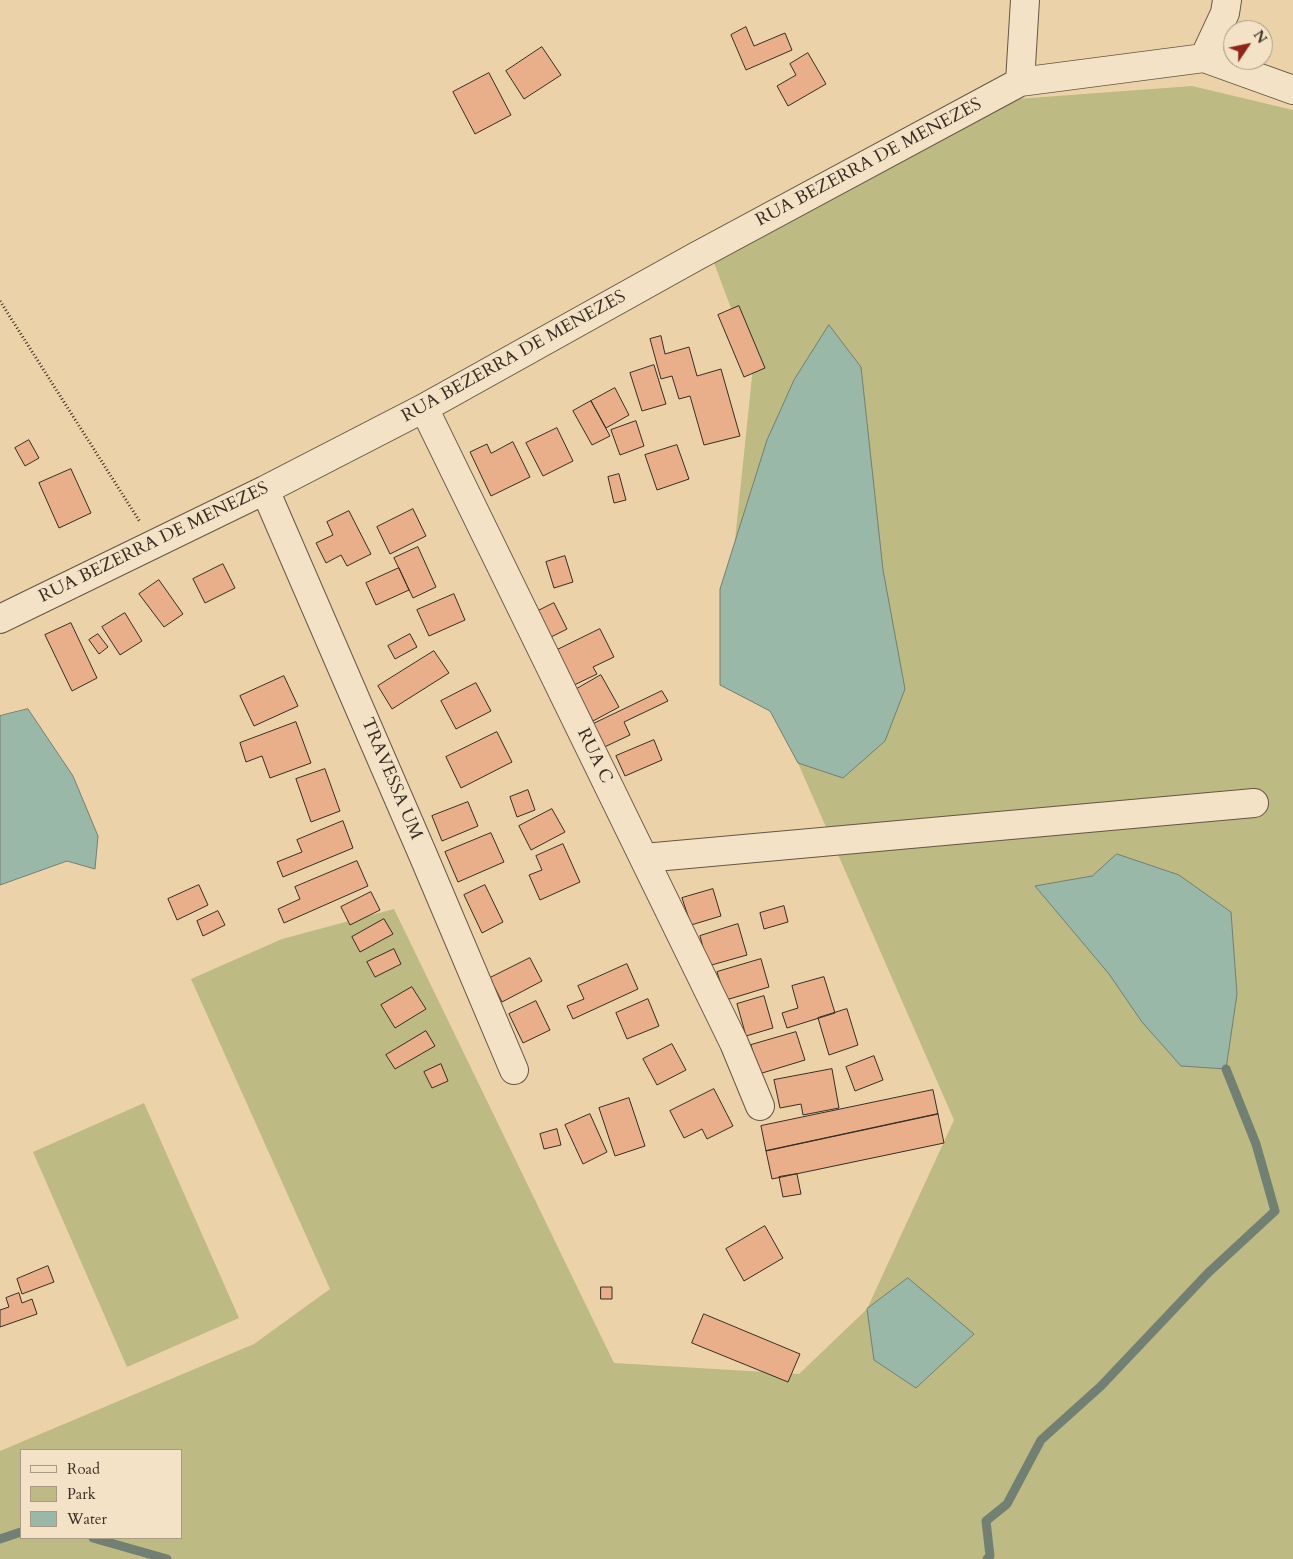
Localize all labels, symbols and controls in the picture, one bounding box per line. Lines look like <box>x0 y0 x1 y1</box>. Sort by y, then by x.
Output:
north arrow <box>1223 20 1273 70</box>
text: N <box>1249 27 1271 47</box>
street label: RUA BEZERRA DE MENEZES <box>752 94 986 232</box>
street label: RUA BEZERRA DE MENEZES <box>398 286 630 428</box>
street label: RUA BEZERRA DE MENEZES <box>36 478 272 608</box>
street label: TRAVESSA UM <box>356 715 426 843</box>
street label: RUA C <box>571 725 617 787</box>
legend <box>20 1449 182 1539</box>
text: Road <box>67 1459 100 1479</box>
text: Park <box>67 1484 96 1504</box>
text: Water <box>67 1509 107 1529</box>

